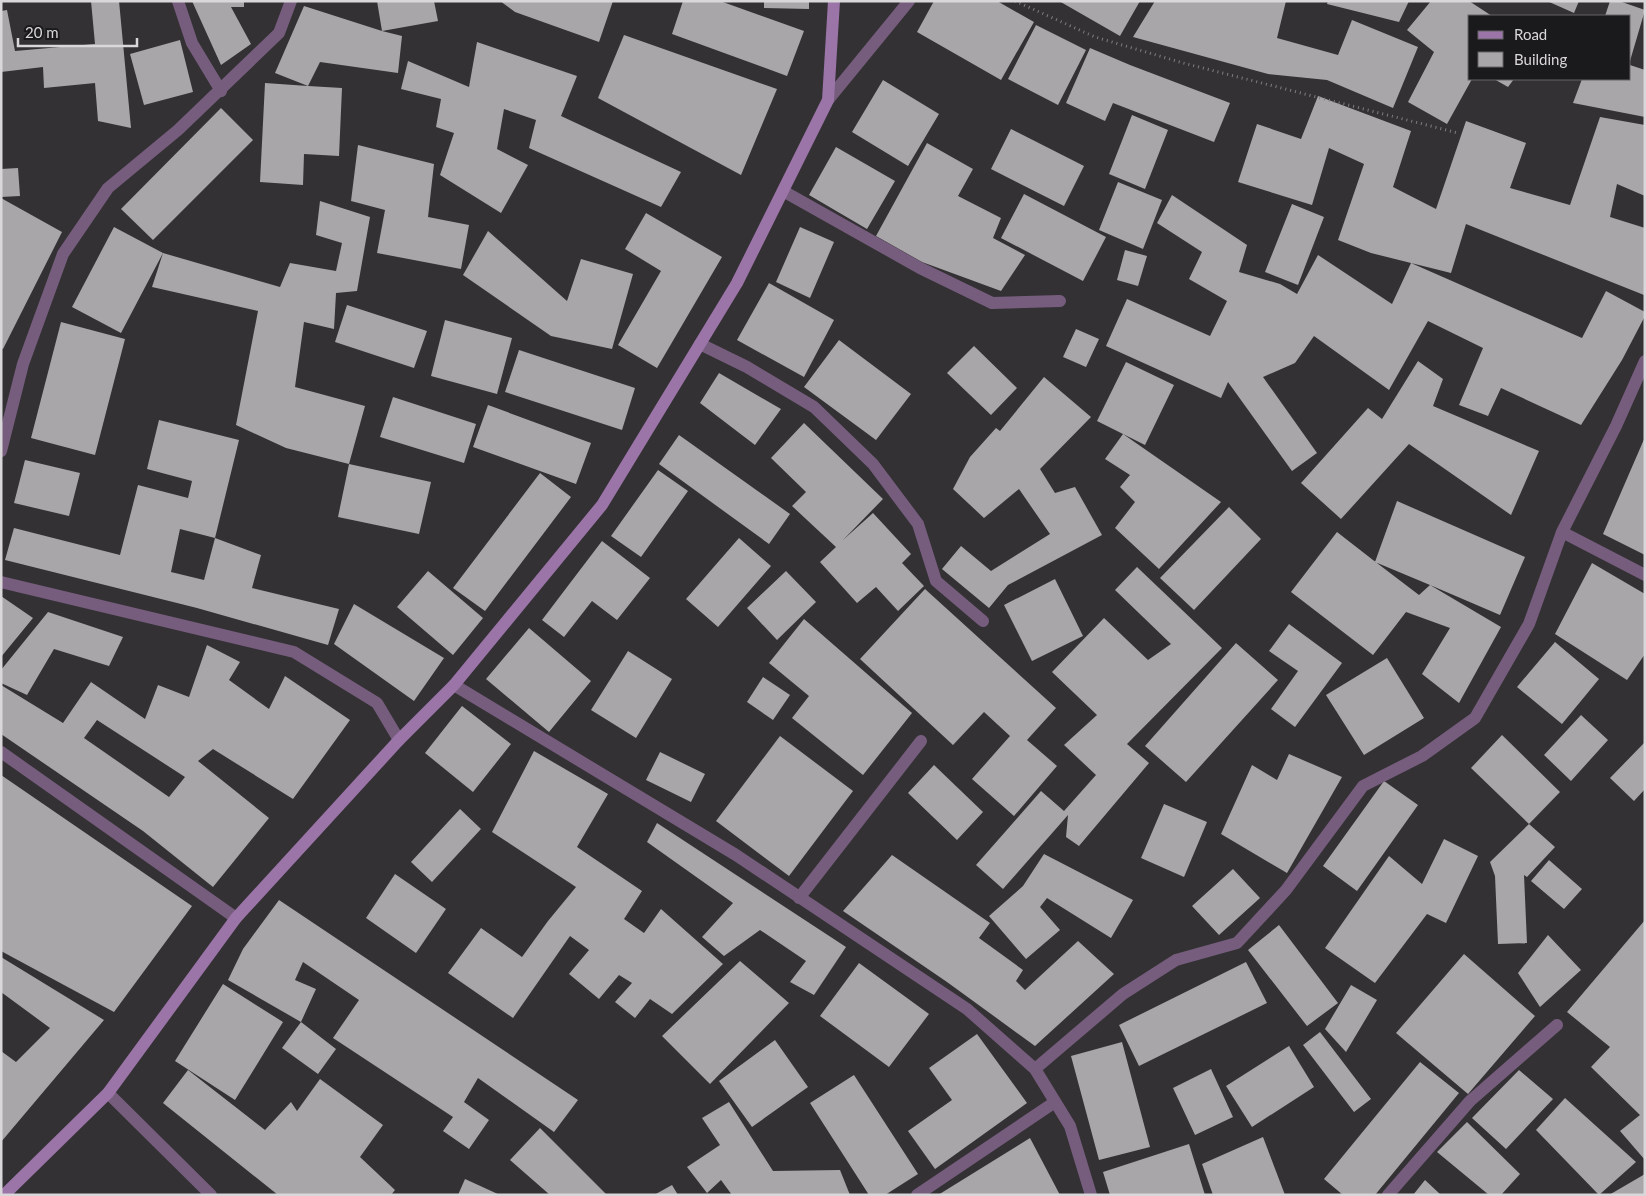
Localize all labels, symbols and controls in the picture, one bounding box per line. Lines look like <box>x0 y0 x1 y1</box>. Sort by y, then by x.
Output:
scale bar <box>18 15 136 47</box>
legend <box>1468 15 1631 80</box>
text: 20 m <box>25 23 59 41</box>
text: Road <box>1514 25 1547 43</box>
text: Building <box>1514 50 1567 68</box>

